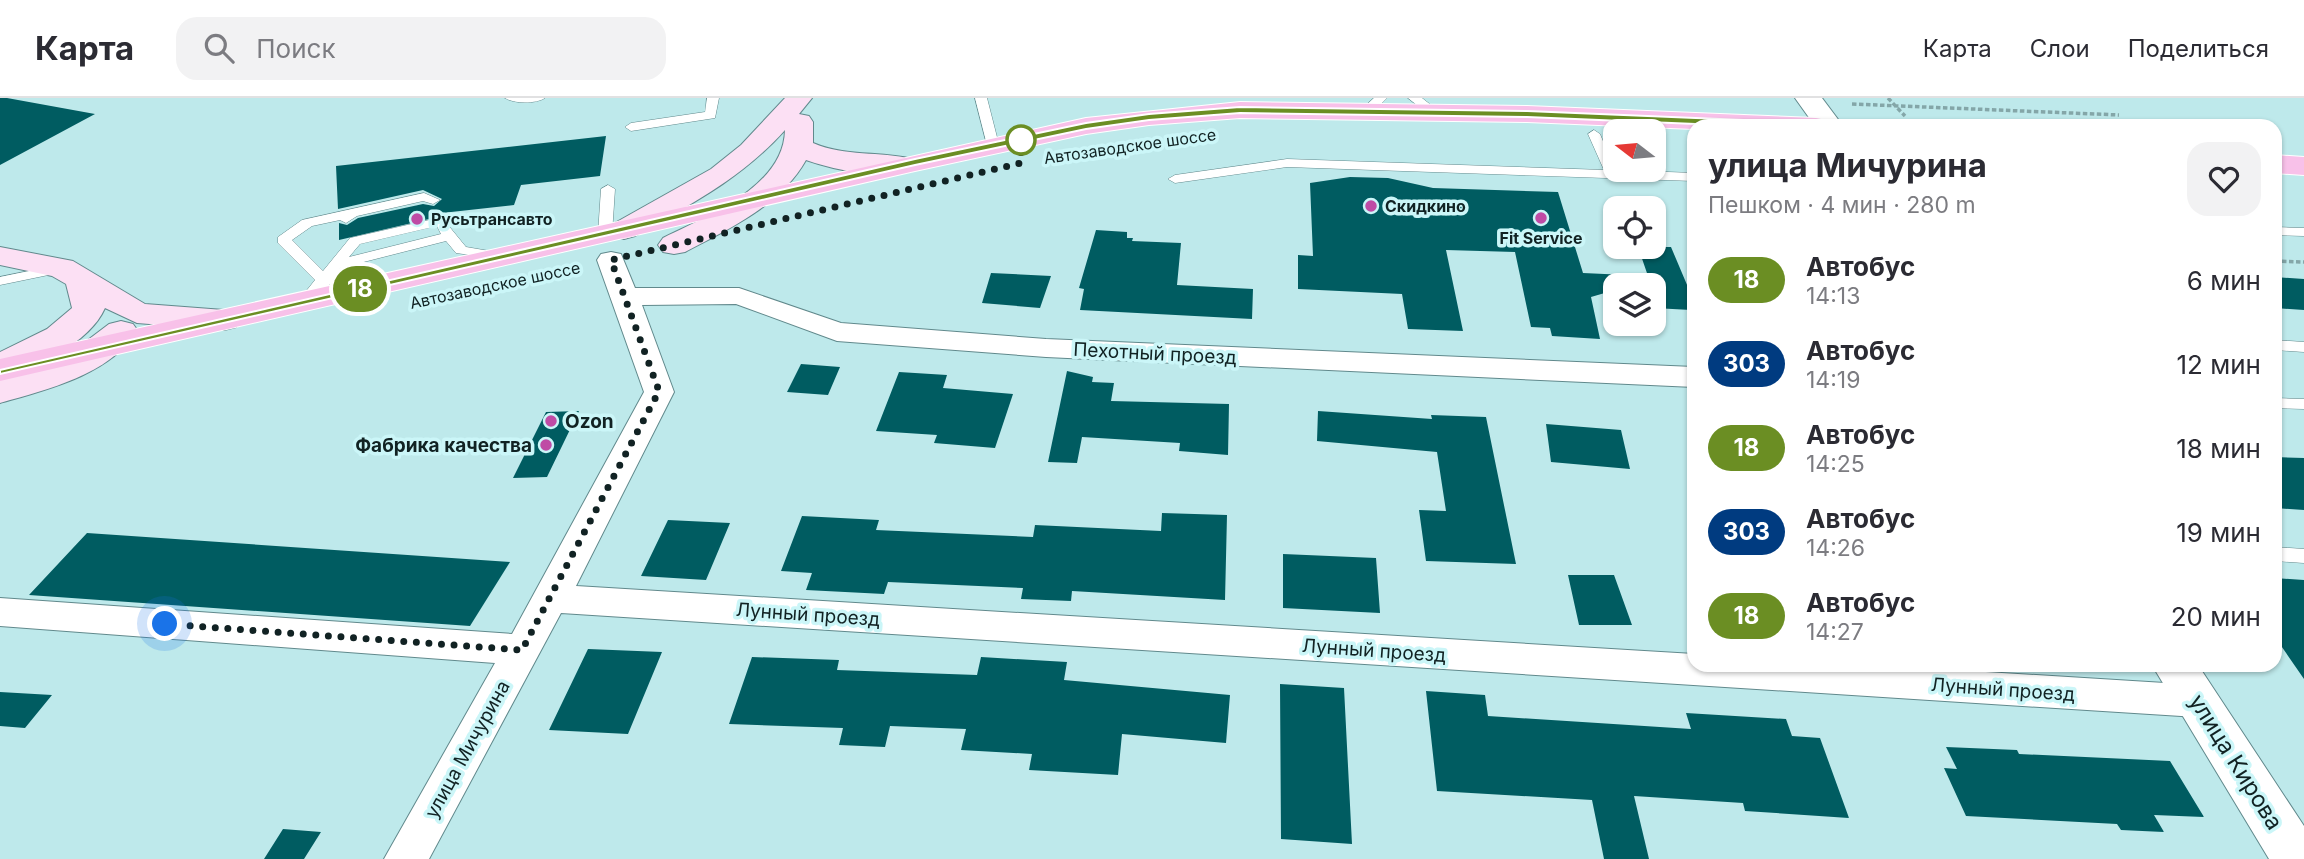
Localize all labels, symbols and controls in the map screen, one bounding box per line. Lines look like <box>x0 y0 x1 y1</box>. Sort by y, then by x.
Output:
search box <box>176 17 666 80</box>
text: Карта <box>35 28 134 68</box>
icon: search <box>200 29 238 67</box>
text: Поиск <box>256 33 335 64</box>
text: Карта <box>1923 34 1992 63</box>
text: Слои <box>2030 34 2090 63</box>
text: Поделиться <box>2128 34 2269 63</box>
north arrow <box>1603 119 1666 182</box>
map controls <box>1603 119 1666 336</box>
street label: Автозаводское шоссе <box>1043 124 1217 168</box>
unlabelled marker <box>1006 125 1036 155</box>
button: heart <box>2187 142 2261 216</box>
text: улица Мичурина <box>1708 145 1987 185</box>
text: Пешком · 4 мин · 280 m <box>1708 191 1976 219</box>
place label: Скидкино <box>1385 196 1466 216</box>
button: locate <box>1603 196 1666 259</box>
marker: Скидкино <box>1363 198 1379 214</box>
place label: Русьтрансавто <box>431 209 553 229</box>
marker: Fit Service <box>1533 210 1549 226</box>
marker: Русьтрансавто <box>409 211 425 227</box>
place label: Fit Service <box>1499 228 1583 248</box>
text: Автобус <box>1806 251 1915 282</box>
street label: Автозаводское шоссе <box>408 257 582 313</box>
text: 18 <box>1734 265 1759 294</box>
text: 6 мин <box>2187 265 2261 296</box>
line badge: 18 <box>328 266 392 312</box>
button: layers <box>1603 273 1666 336</box>
text: 18 <box>347 274 373 303</box>
text: 14:13 <box>1806 282 1860 310</box>
text: Автобус <box>1806 335 1915 366</box>
street label: Пехотный проезд <box>1073 338 1237 369</box>
text: 303 <box>1723 349 1770 378</box>
text: 12 мин <box>2176 349 2261 380</box>
text: 14:19 <box>1806 366 1860 394</box>
place label: Ozon <box>565 410 614 433</box>
marker: Ozon <box>543 413 559 429</box>
text: Автобус <box>1806 419 1915 450</box>
text: 18 <box>1734 433 1759 462</box>
text: 18 мин <box>2176 433 2261 464</box>
place label: Фабрика качества <box>355 434 532 457</box>
marker: Фабрика качества <box>538 437 554 453</box>
text: 14:25 <box>1806 450 1865 478</box>
text: Автобус <box>1806 503 1915 534</box>
text: 303 <box>1723 517 1770 546</box>
text: 19 мин <box>2176 517 2261 548</box>
text: 14:26 <box>1806 534 1865 562</box>
text: Автобус <box>1806 587 1915 618</box>
street label: Лунный проезд <box>735 598 881 631</box>
text: 18 <box>1734 601 1759 630</box>
text: 20 мин <box>2171 601 2261 632</box>
your location <box>147 606 182 641</box>
text: 14:27 <box>1806 618 1864 646</box>
street label: Лунный проезд <box>1301 634 1447 667</box>
street label: Лунный проезд <box>1930 673 2076 706</box>
street label: улица Мичурина <box>420 676 515 822</box>
street label: улица Кирова <box>2183 689 2289 835</box>

